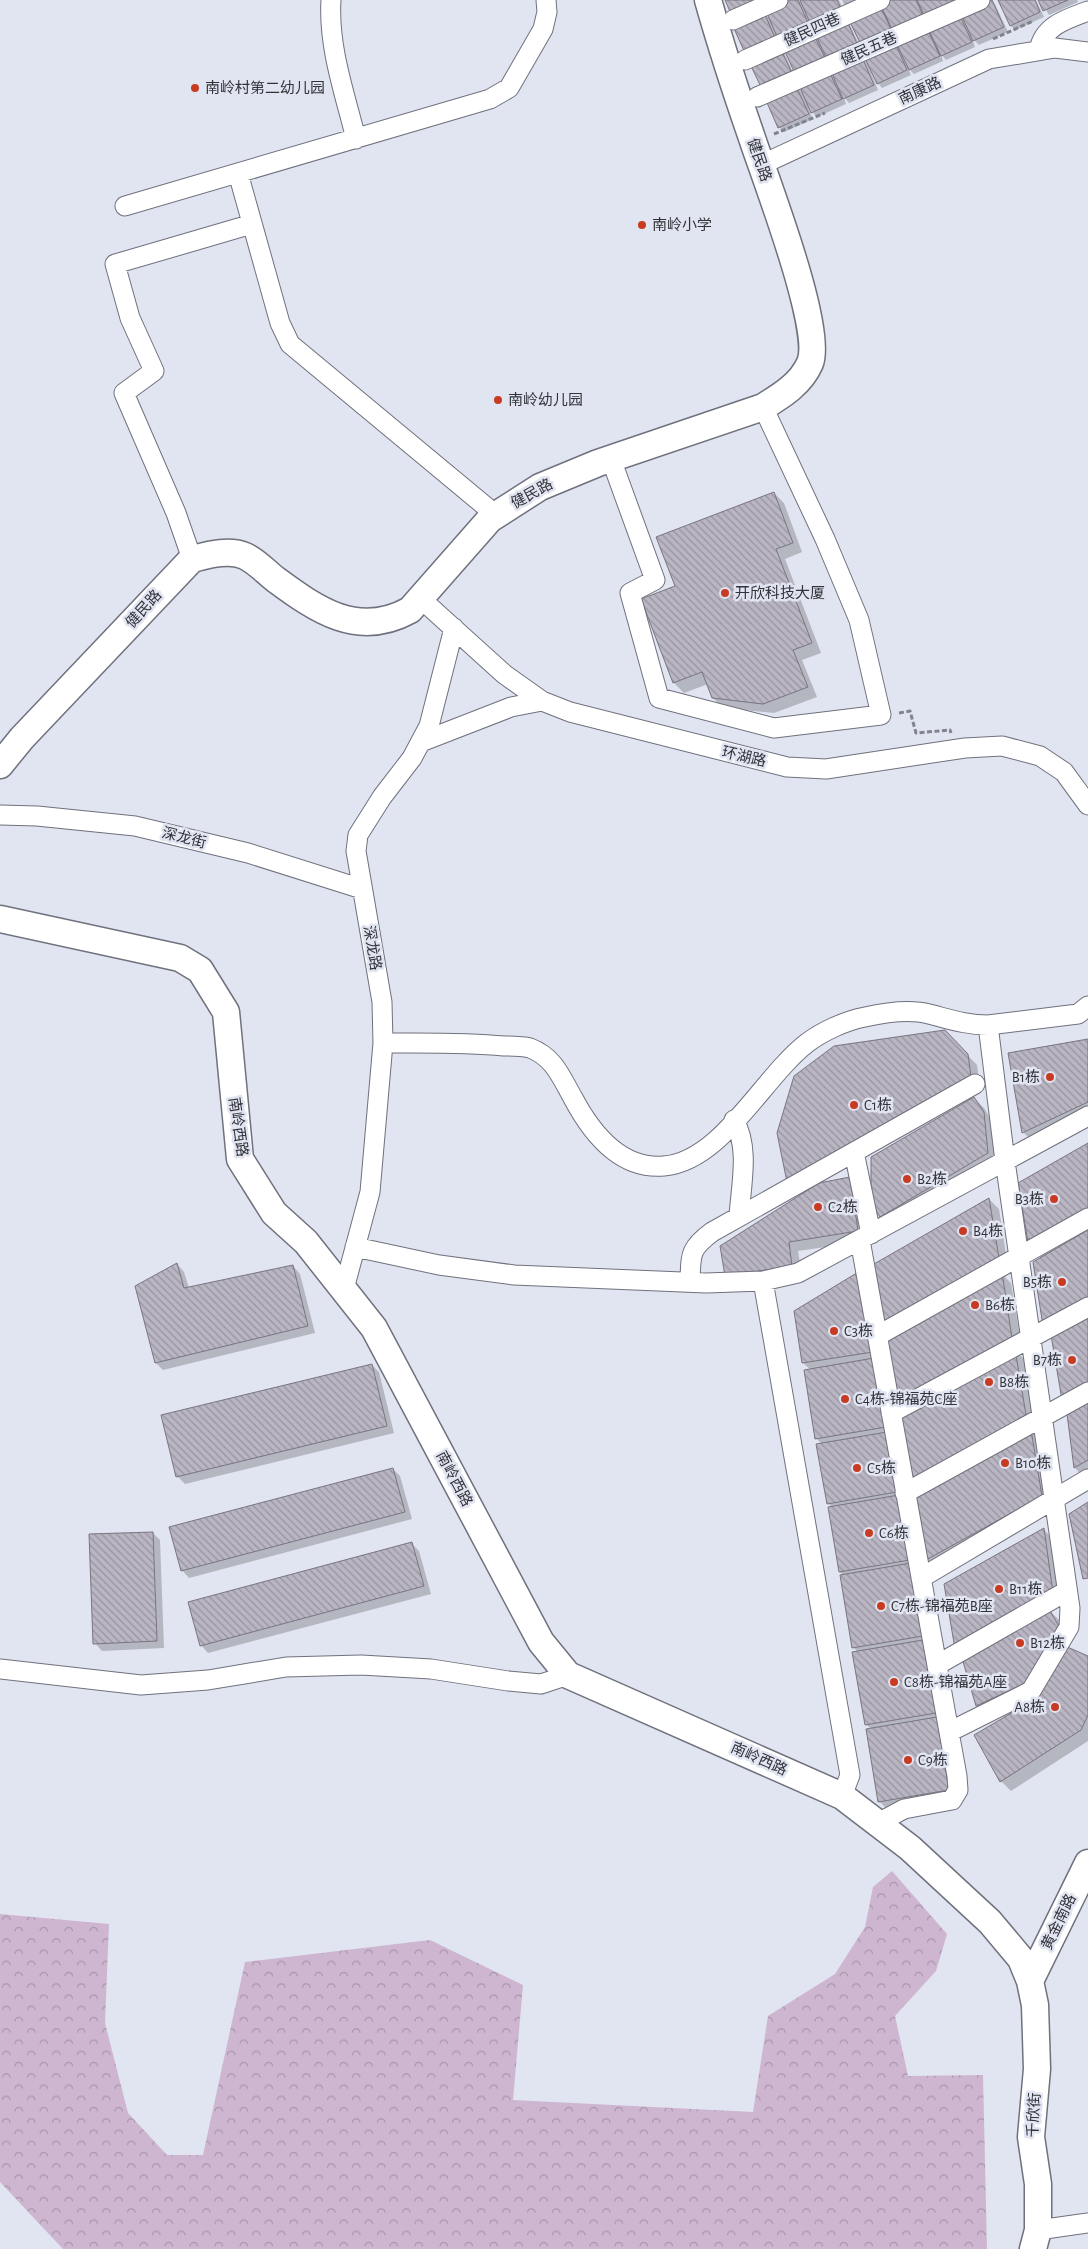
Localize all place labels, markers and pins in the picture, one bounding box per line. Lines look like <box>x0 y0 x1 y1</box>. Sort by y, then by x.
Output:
place label: 南岭村第二幼儿园 <box>205 79 325 96</box>
marker: 南岭村第二幼儿园 <box>189 82 201 94</box>
place label: 南岭小学 <box>652 216 712 233</box>
marker: 南岭小学 <box>636 219 648 231</box>
place label: 南岭幼儿园 <box>508 391 583 408</box>
marker: 南岭幼儿园 <box>492 394 504 406</box>
place label: 开欣科技大厦 <box>735 585 825 601</box>
marker: 开欣科技大厦 <box>719 587 731 599</box>
place label: B1栋 <box>1012 1068 1040 1085</box>
marker: B1栋 <box>1044 1071 1056 1083</box>
place label: C1栋 <box>864 1096 892 1113</box>
marker: C1栋 <box>848 1099 860 1111</box>
place label: B2栋 <box>917 1170 947 1187</box>
marker: B2栋 <box>901 1173 913 1185</box>
place label: B3栋 <box>1015 1190 1044 1207</box>
marker: B3栋 <box>1048 1193 1060 1205</box>
place label: C2栋 <box>828 1198 858 1215</box>
marker: C2栋 <box>812 1201 824 1213</box>
place label: B4栋 <box>973 1222 1003 1239</box>
marker: B4栋 <box>957 1225 969 1237</box>
place label: B5栋 <box>1023 1273 1052 1290</box>
marker: B5栋 <box>1056 1276 1068 1288</box>
place label: B6栋 <box>985 1296 1015 1313</box>
marker: B6栋 <box>969 1299 981 1311</box>
place label: C3栋 <box>844 1322 873 1339</box>
marker: C3栋 <box>828 1325 840 1337</box>
place label: B7栋 <box>1033 1351 1062 1368</box>
marker: B7栋 <box>1066 1354 1078 1366</box>
place label: B8栋 <box>999 1373 1029 1390</box>
marker: B8栋 <box>983 1376 995 1388</box>
place label: C4栋-锦福苑C座 <box>855 1390 957 1407</box>
marker: C4栋-锦福苑C座 <box>839 1393 851 1405</box>
place label: B10栋 <box>1015 1454 1051 1471</box>
marker: B10栋 <box>999 1457 1011 1469</box>
place label: C5栋 <box>867 1459 896 1476</box>
marker: C5栋 <box>851 1462 863 1474</box>
place label: C6栋 <box>879 1524 909 1541</box>
marker: C6栋 <box>863 1527 875 1539</box>
place label: B11栋 <box>1009 1580 1042 1597</box>
marker: B11栋 <box>993 1583 1005 1595</box>
place label: C7栋-锦福苑B座 <box>891 1597 993 1614</box>
marker: C7栋-锦福苑B座 <box>875 1600 887 1612</box>
place label: B12栋 <box>1030 1634 1065 1651</box>
marker: B12栋 <box>1014 1637 1026 1649</box>
place label: C8栋-锦福苑A座 <box>904 1673 1007 1690</box>
marker: C8栋-锦福苑A座 <box>888 1676 900 1688</box>
place label: A8栋 <box>1014 1698 1045 1715</box>
marker: A8栋 <box>1049 1701 1061 1713</box>
place label: C9栋 <box>918 1751 948 1768</box>
marker: C9栋 <box>902 1754 914 1766</box>

